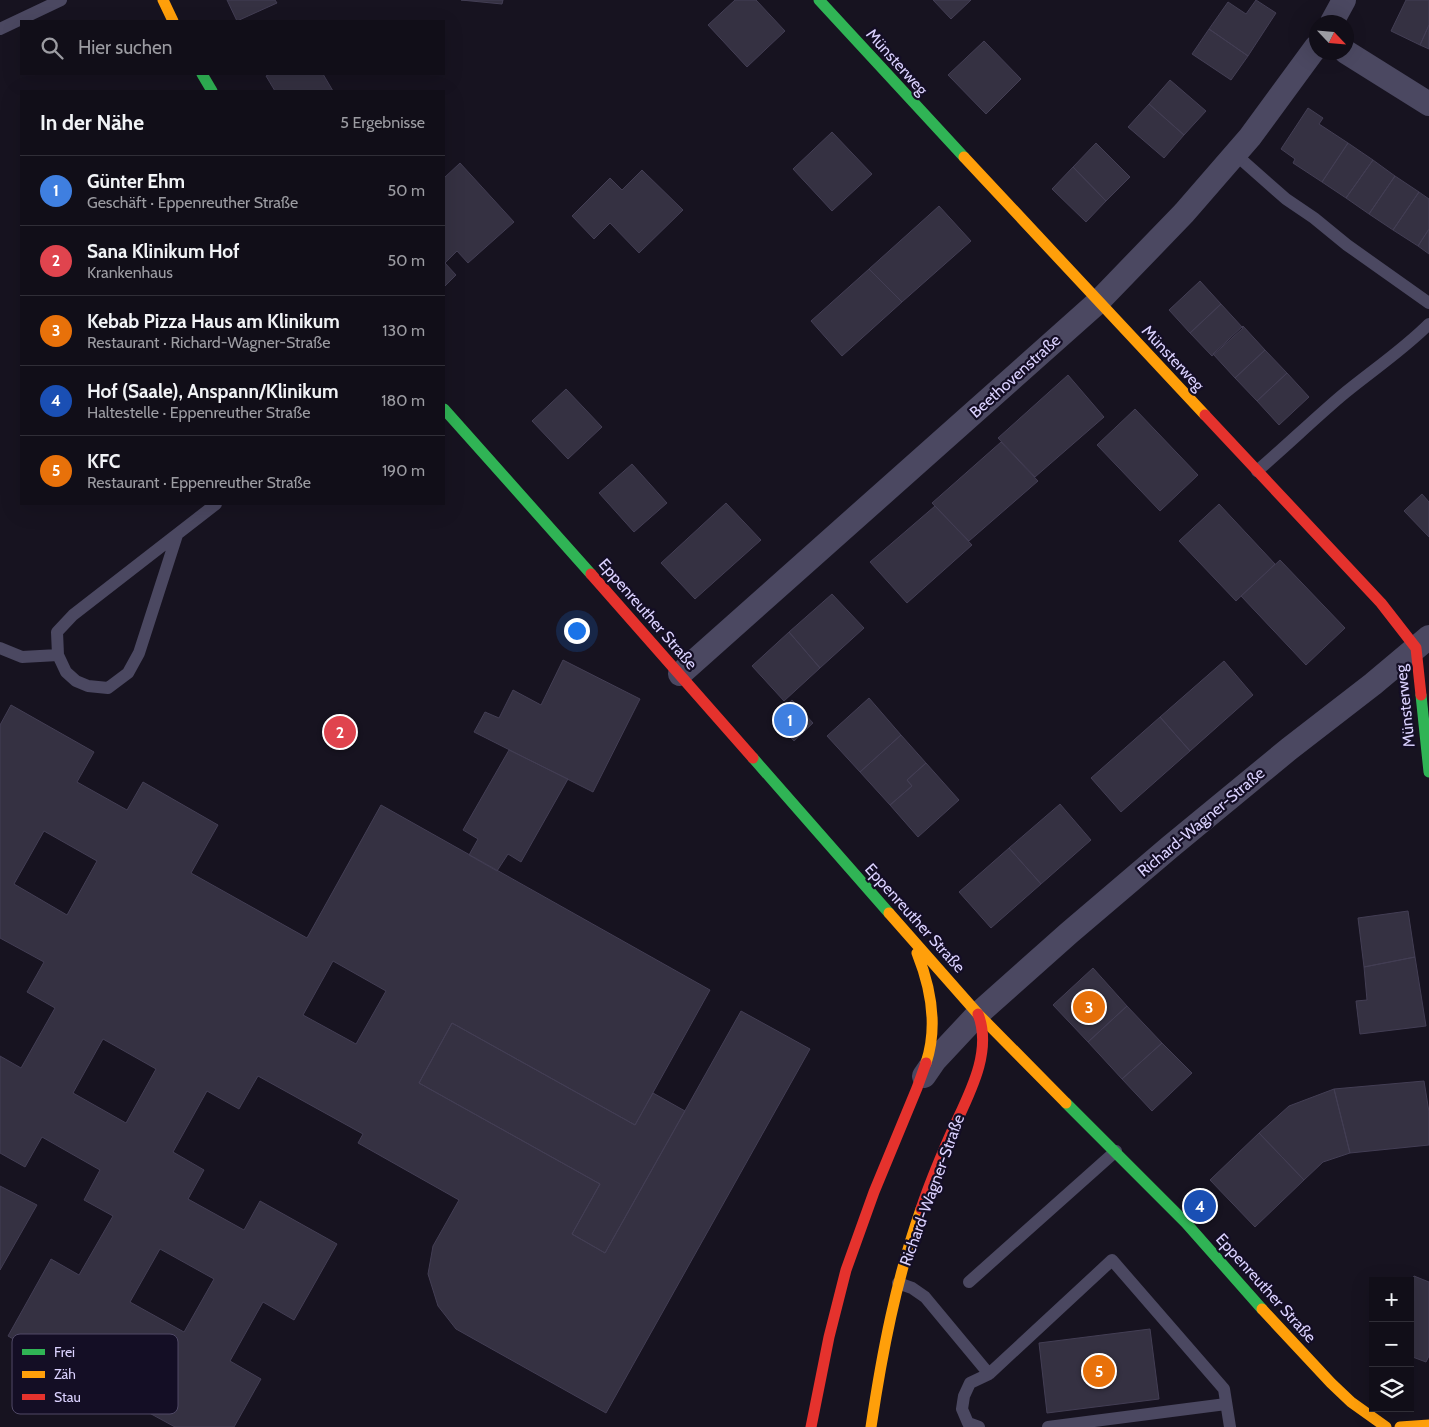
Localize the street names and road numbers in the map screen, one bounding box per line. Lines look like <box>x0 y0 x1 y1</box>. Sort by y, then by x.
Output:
street label: Münsterweg <box>862 25 933 100</box>
street label: Münsterweg <box>1138 321 1209 396</box>
street label: Beethovenstraße <box>966 330 1064 422</box>
street label: Eppenreuther Straße <box>595 555 701 673</box>
street label: Münsterweg <box>1391 663 1419 748</box>
street label: Richard-Wagner-Straße <box>1134 763 1268 881</box>
street label: Eppenreuther Straße <box>861 859 969 977</box>
street label: Richard-Wagner-Straße <box>896 1112 968 1268</box>
street label: Eppenreuther Straße <box>1212 1229 1320 1347</box>

